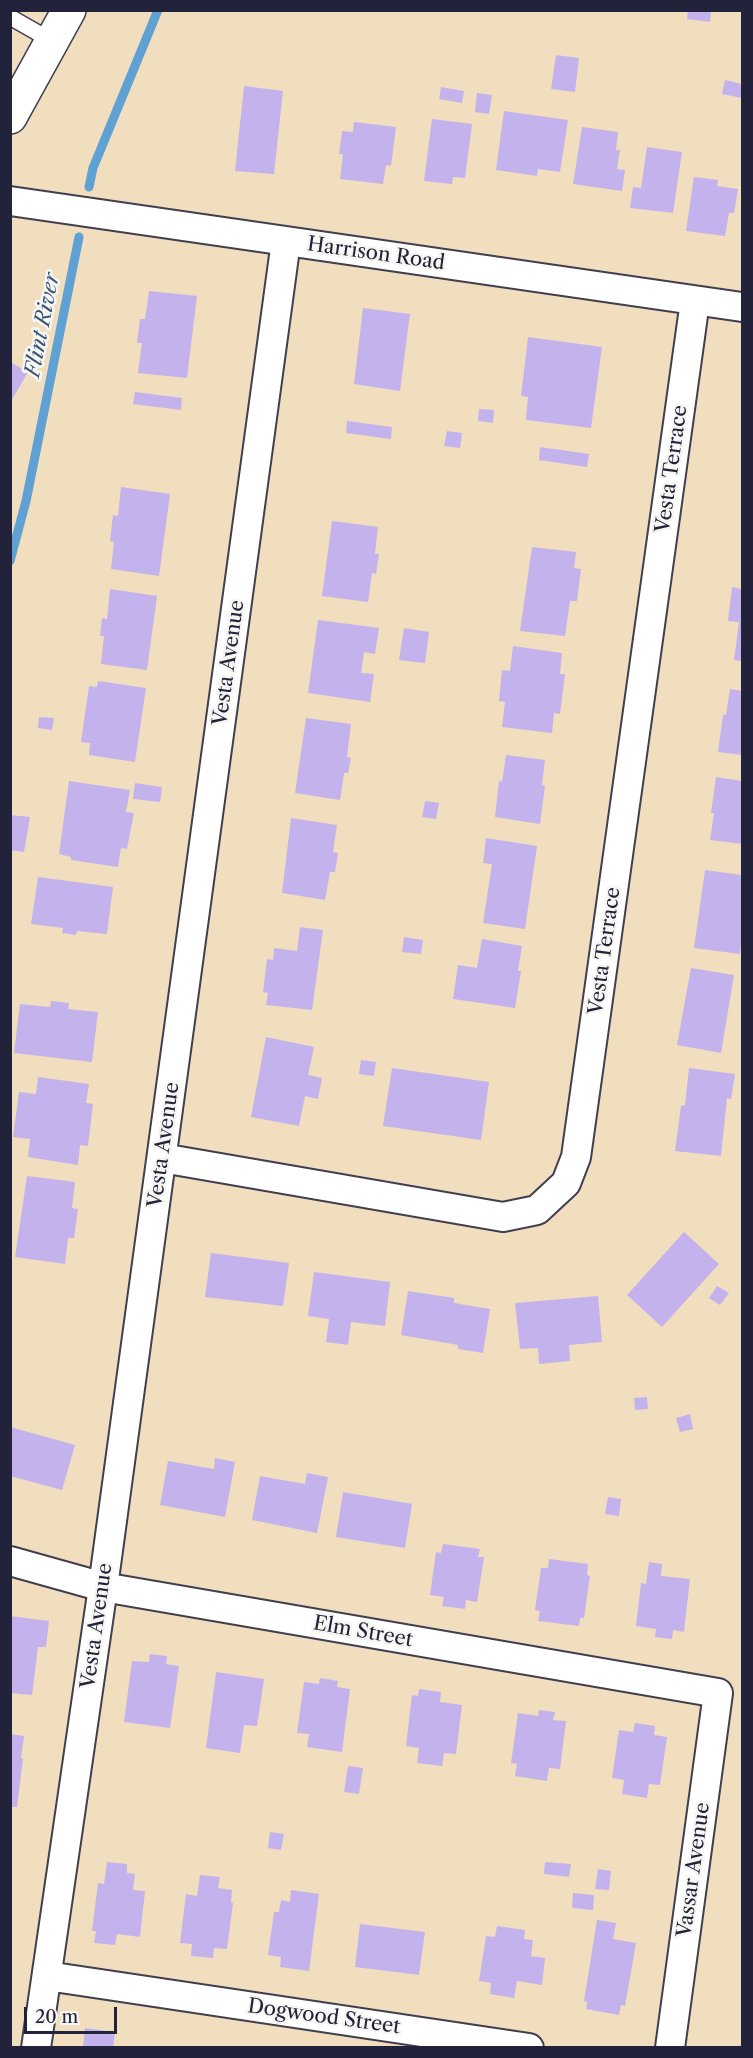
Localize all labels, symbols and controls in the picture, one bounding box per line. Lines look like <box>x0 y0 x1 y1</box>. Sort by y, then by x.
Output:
street label: Harrison Road <box>306 232 446 276</box>
water label: Flint River <box>21 271 65 379</box>
street label: Vesta Terrace <box>651 404 693 534</box>
street label: Vesta Avenue <box>208 599 250 727</box>
street label: Vesta Terrace <box>584 886 626 1016</box>
street label: Vesta Avenue <box>143 1081 185 1209</box>
street label: Vesta Avenue <box>76 1562 118 1690</box>
street label: Elm Street <box>311 1611 415 1653</box>
street label: Vassar Avenue <box>673 1801 715 1939</box>
street label: Dogwood Street <box>246 1994 402 2040</box>
scale bar <box>27 1995 120 2033</box>
text: 20 m <box>35 2006 78 2028</box>

